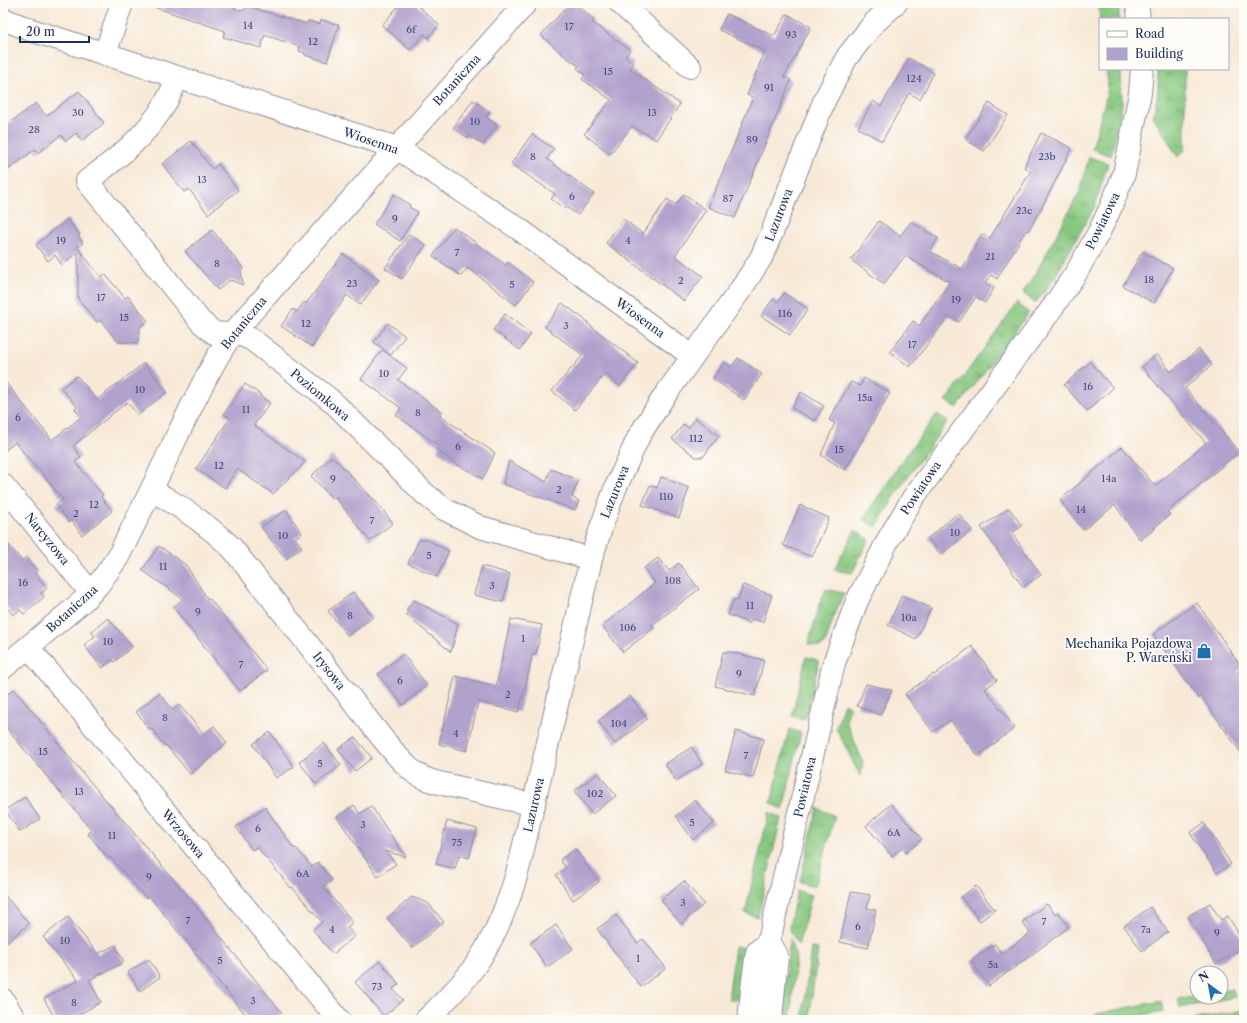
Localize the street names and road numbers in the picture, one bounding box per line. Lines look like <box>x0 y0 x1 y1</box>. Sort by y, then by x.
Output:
street label: Botaniczna <box>430 50 484 108</box>
street label: Wiosenna <box>341 124 401 157</box>
street label: Lazurowa <box>762 186 796 243</box>
street label: Powiatowa <box>1082 189 1123 252</box>
street label: Botaniczna <box>218 293 270 352</box>
street label: Wiosenna <box>612 294 668 341</box>
street label: Poziomkowa <box>288 365 354 424</box>
street label: Powiatowa <box>897 457 944 518</box>
street label: Lazurowa <box>597 463 632 520</box>
street label: Narcyzowa <box>22 510 73 568</box>
street label: Botaniczna <box>43 581 101 636</box>
street label: Irysowa <box>310 649 349 693</box>
street label: Powiatowa <box>790 754 819 819</box>
street label: Lazurowa <box>520 775 547 834</box>
street label: Wrzosowa <box>158 805 209 862</box>

